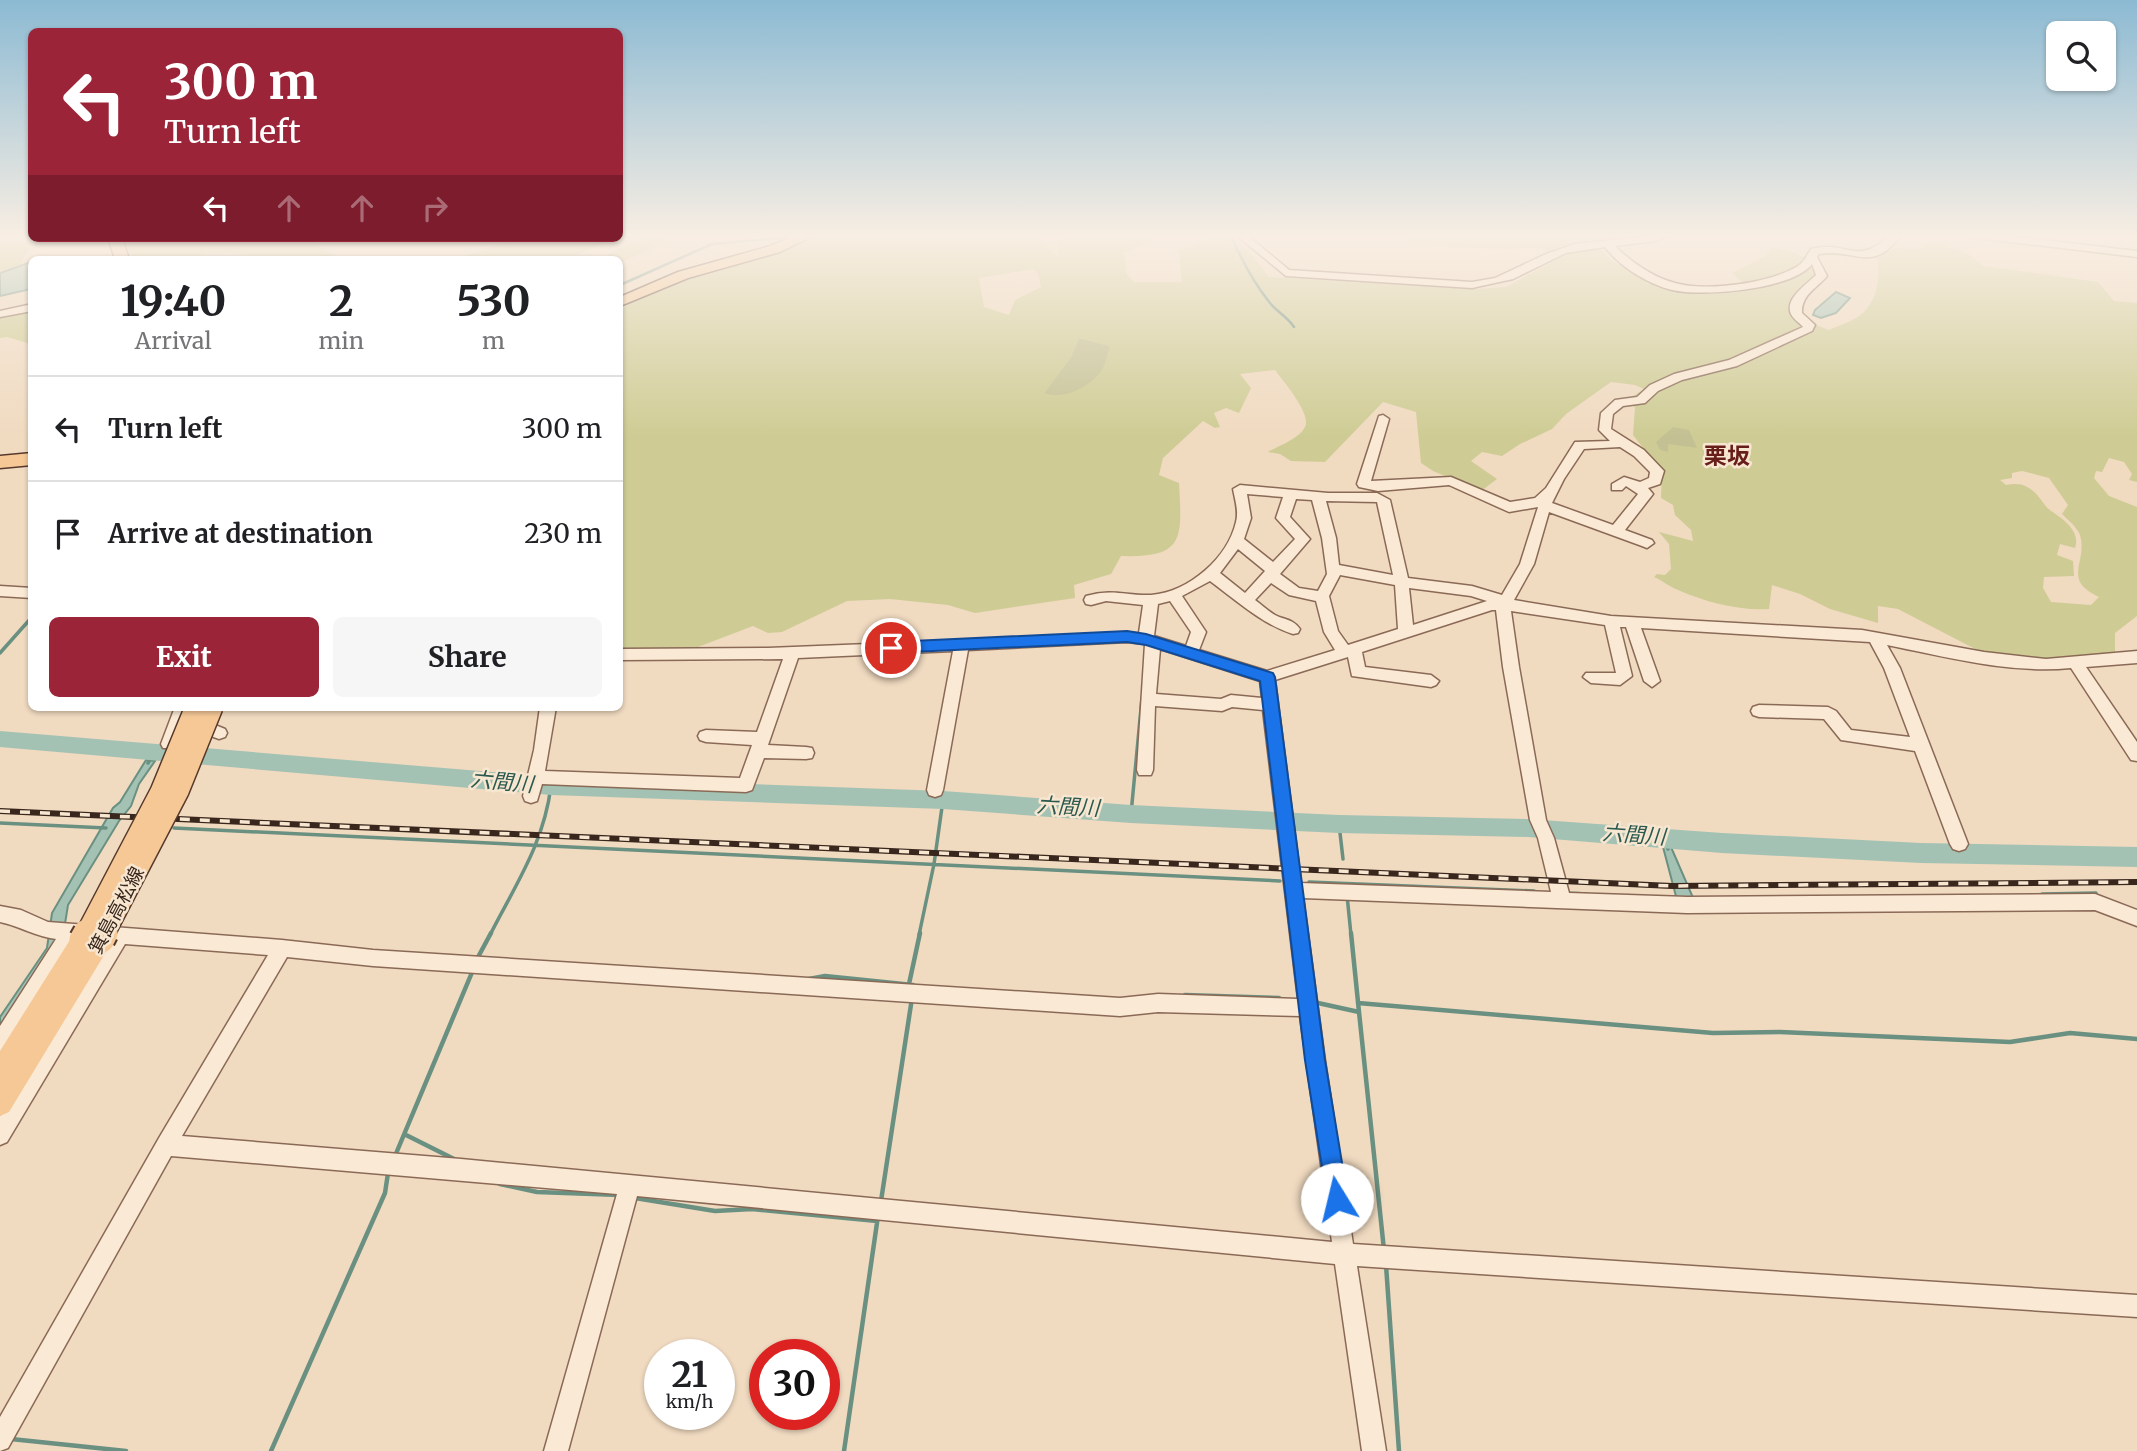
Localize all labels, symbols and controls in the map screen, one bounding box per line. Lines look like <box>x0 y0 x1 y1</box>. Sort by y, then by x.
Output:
map controls <box>2046 21 2116 91</box>
button: search <box>2046 21 2116 91</box>
text: 300 m <box>164 51 318 112</box>
icon: left <box>49 56 140 147</box>
text: Turn left <box>164 112 301 152</box>
icon: left <box>197 189 235 227</box>
icon: ahead <box>270 189 308 227</box>
icon: ahead <box>343 189 381 227</box>
icon: right <box>416 189 454 227</box>
text: 19:40 <box>120 275 226 327</box>
text: 2 <box>329 275 354 327</box>
text: 530 <box>456 275 531 327</box>
text: Arrival <box>135 326 212 355</box>
text: min <box>319 326 364 355</box>
text: m <box>482 326 505 355</box>
icon: left <box>49 410 87 448</box>
text: Turn left <box>108 412 222 445</box>
text: 300 m <box>522 412 602 445</box>
district label: 栗坂 <box>1704 441 1750 470</box>
icon: arrive <box>49 515 87 553</box>
text: Arrive at destination <box>108 517 373 550</box>
text: 230 m <box>524 517 602 550</box>
button: Exit <box>49 617 319 697</box>
button: Share <box>333 617 602 697</box>
pin <box>861 618 921 678</box>
icon: arrive <box>872 629 910 667</box>
water label: 六間川 <box>469 765 537 798</box>
water label: 六間川 <box>1036 791 1102 822</box>
water label: 六間川 <box>1602 819 1668 850</box>
street label: 箕島高松線 <box>83 862 149 958</box>
position arrow <box>1300 1162 1374 1236</box>
speed limit sign: 30 <box>749 1339 840 1430</box>
text: 21 <box>672 1353 707 1397</box>
text: km/h <box>666 1390 713 1413</box>

